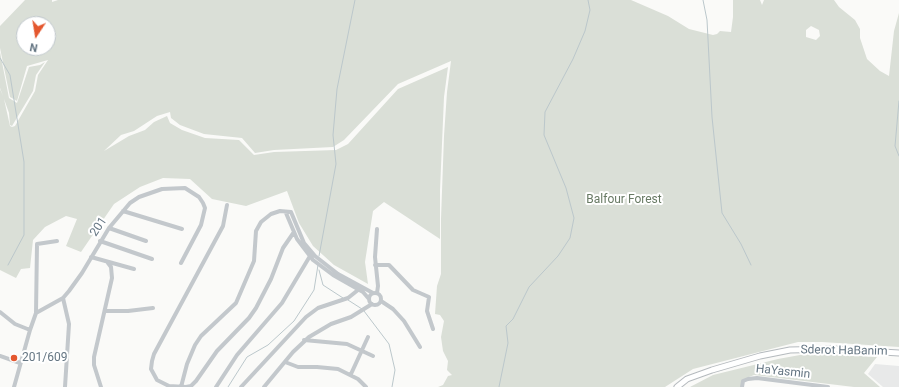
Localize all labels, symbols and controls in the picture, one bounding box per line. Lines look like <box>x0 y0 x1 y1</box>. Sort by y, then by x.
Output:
north arrow <box>16 16 56 56</box>
text: N <box>28 40 39 54</box>
park label: Balfour Forest <box>586 193 662 207</box>
street label: 201 <box>87 215 111 239</box>
street label: Sderot HaBanim <box>800 343 888 359</box>
place label: 201/609 <box>22 351 67 365</box>
marker: 201/609 <box>9 353 19 363</box>
street label: HaYasmin <box>755 362 811 382</box>

